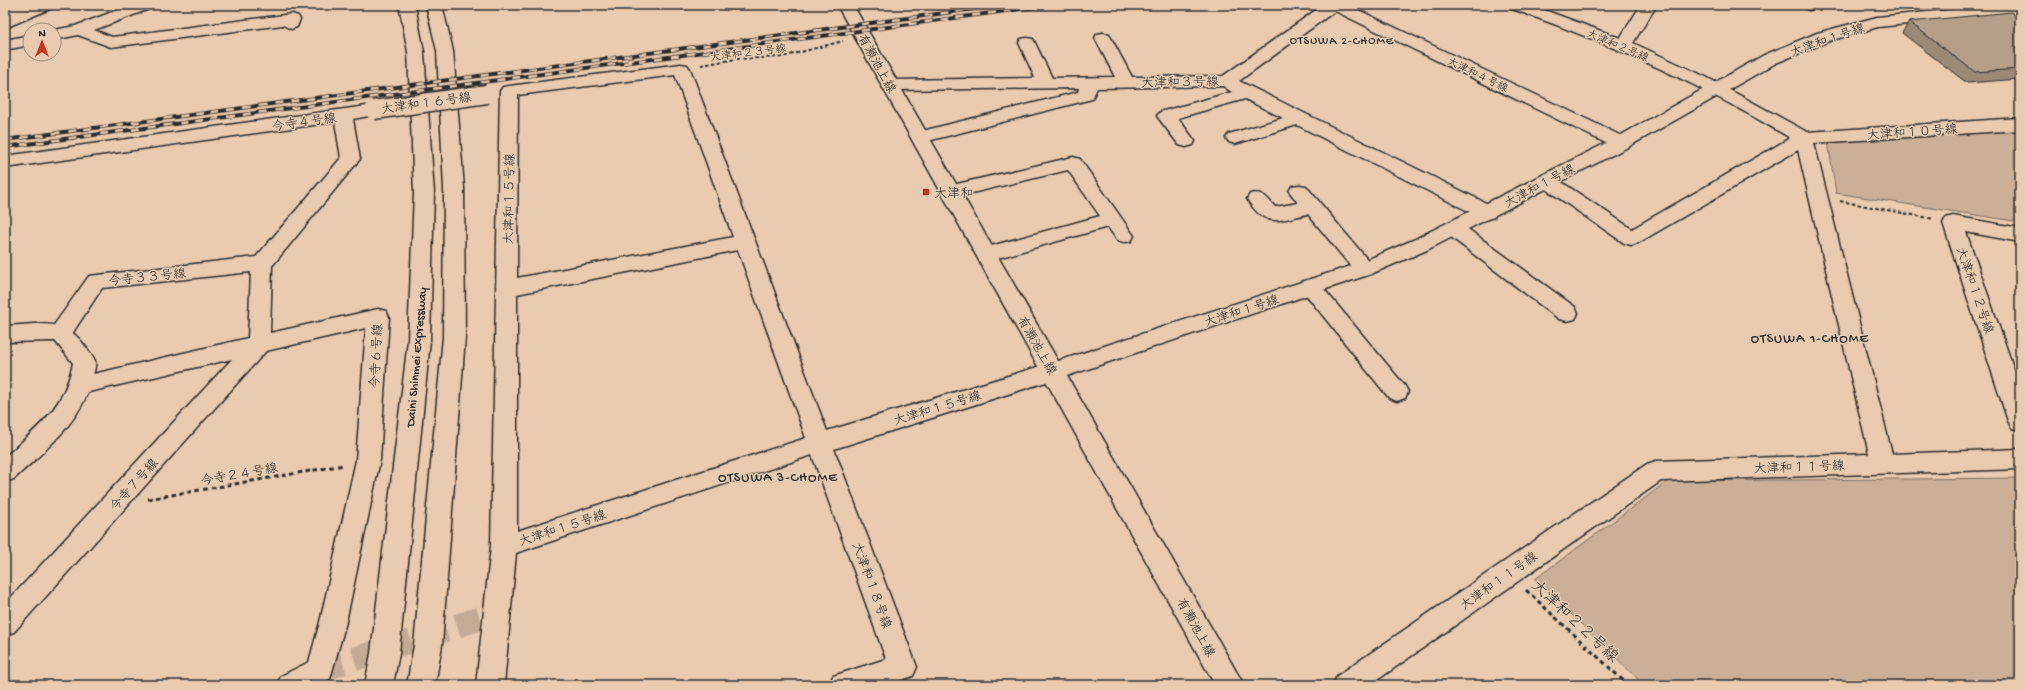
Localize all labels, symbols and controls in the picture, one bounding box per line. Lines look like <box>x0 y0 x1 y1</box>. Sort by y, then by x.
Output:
street label: 大津和１号線 <box>1788 20 1868 61</box>
north arrow <box>22 22 62 62</box>
text: N <box>38 28 46 40</box>
street label: 大津和２号線 <box>1584 28 1650 65</box>
street label: 有瀬池上線 <box>853 32 899 97</box>
district label: OTSUWA 2-CHOME <box>1290 35 1394 49</box>
street label: 大津和２３号線 <box>709 42 787 65</box>
street label: 大津和４号線 <box>1445 55 1510 96</box>
street label: 大津和３号線 <box>1141 74 1220 92</box>
street label: 大津和１６号線 <box>380 90 473 118</box>
street label: 今寺４号線 <box>271 110 339 135</box>
street label: 大津和１０号線 <box>1866 122 1959 144</box>
street label: 大津和１５号線 <box>501 152 519 245</box>
street label: 大津和１号線 <box>1502 161 1579 212</box>
place label: 大津和 <box>934 186 973 202</box>
marker: 大津和 <box>921 187 931 197</box>
street label: 大津和１２号線 <box>1952 245 1997 337</box>
street label: 今寺３３号線 <box>108 266 188 290</box>
street label: Daini Shinmei Expressway <box>404 286 431 429</box>
street label: 大津和１号線 <box>1202 292 1282 332</box>
street label: 有瀬池上線 <box>1013 314 1059 379</box>
street label: 今寺６号線 <box>367 322 387 389</box>
district label: OTSUWA 1-CHOME <box>1751 331 1869 348</box>
street label: 大津和１５号線 <box>892 388 984 430</box>
street label: 今寺７号線 <box>107 455 163 515</box>
street label: 大津和１１号線 <box>1753 458 1846 478</box>
street label: 今寺２４号線 <box>200 460 280 490</box>
district label: OTSUWA 3-CHOME <box>718 470 838 487</box>
street label: 大津和１５号線 <box>517 507 609 551</box>
street label: 大津和１８号線 <box>848 540 895 632</box>
street label: 大津和１１号線 <box>1457 548 1542 614</box>
street label: 大津和２２号線 <box>1526 576 1622 668</box>
street label: 有瀬池上線 <box>1172 596 1218 661</box>

